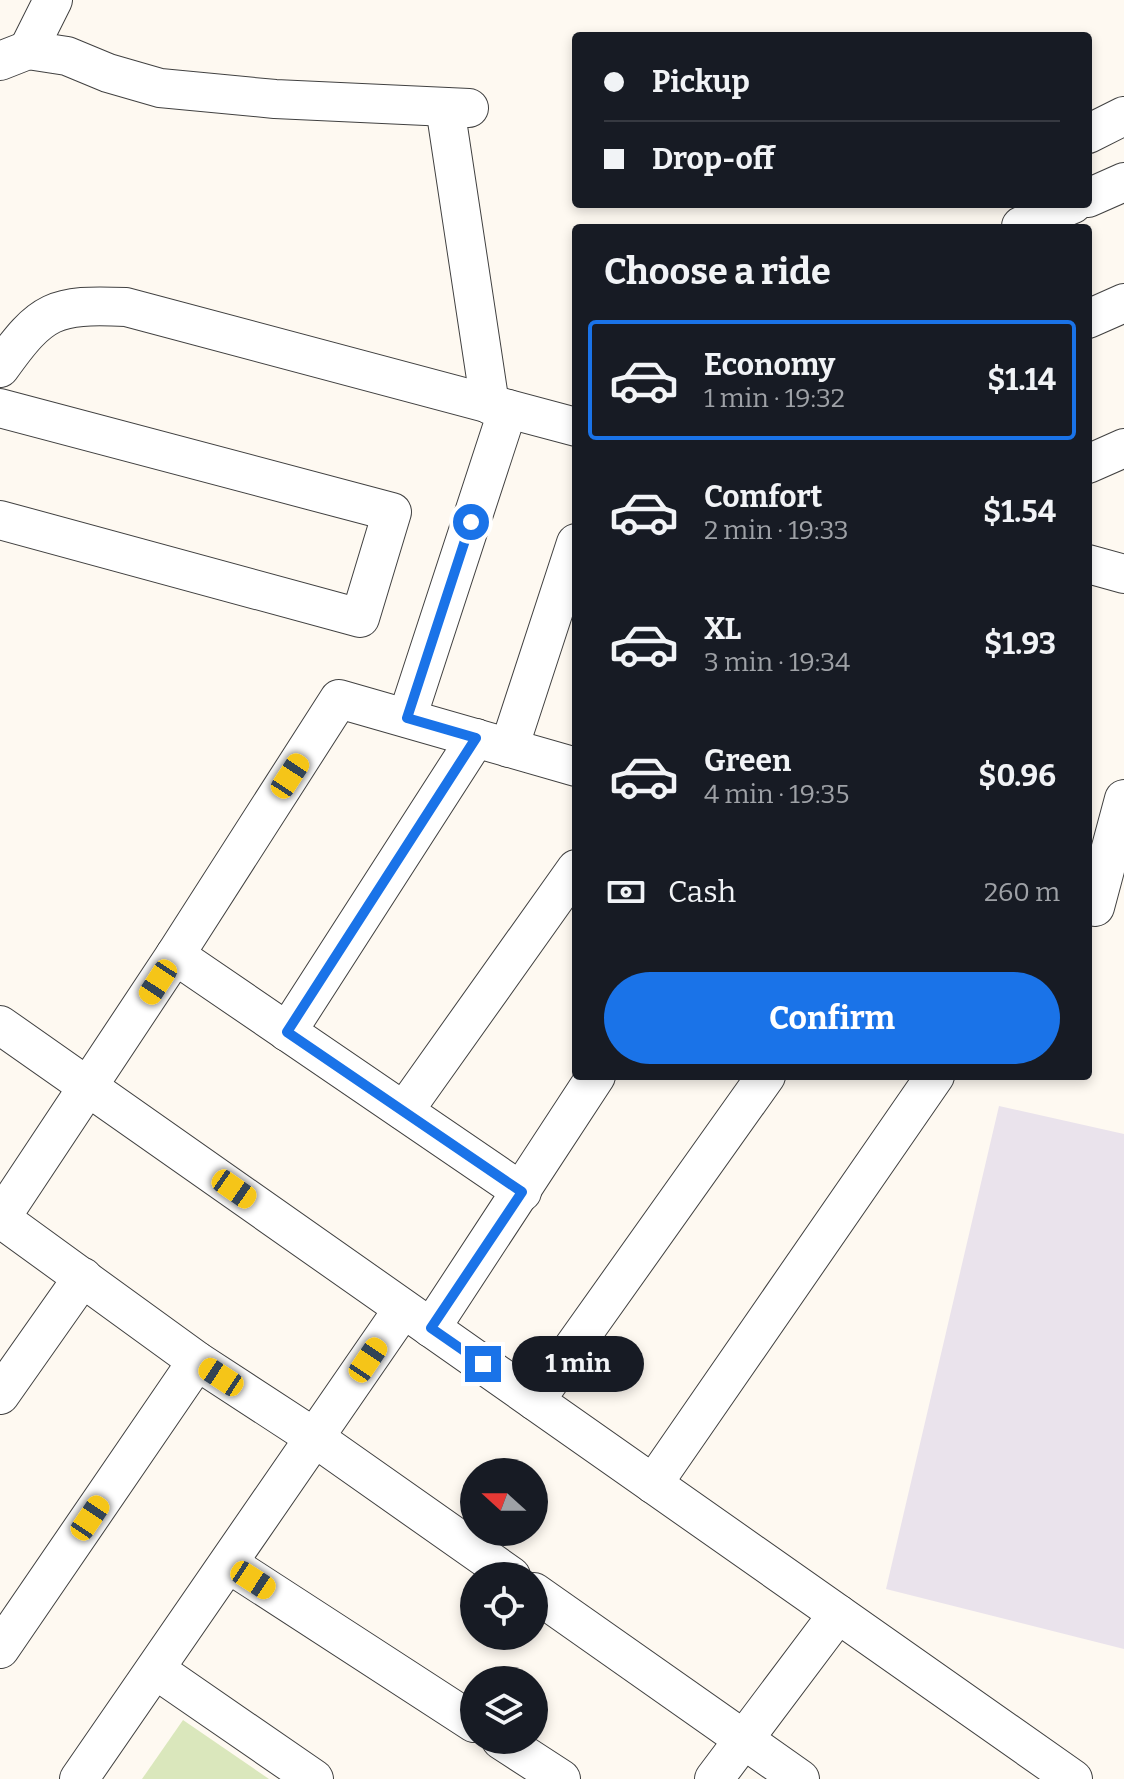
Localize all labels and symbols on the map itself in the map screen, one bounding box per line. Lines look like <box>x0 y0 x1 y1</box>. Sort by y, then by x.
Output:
route start <box>453 504 489 540</box>
car <box>267 749 313 803</box>
car <box>135 955 181 1009</box>
car <box>207 1165 261 1213</box>
car <box>345 1333 391 1387</box>
callout: 1 min <box>511 1336 643 1392</box>
route end <box>465 1346 501 1382</box>
car <box>194 1354 248 1400</box>
north arrow <box>460 1458 548 1546</box>
car <box>67 1491 113 1545</box>
car <box>226 1557 280 1603</box>

